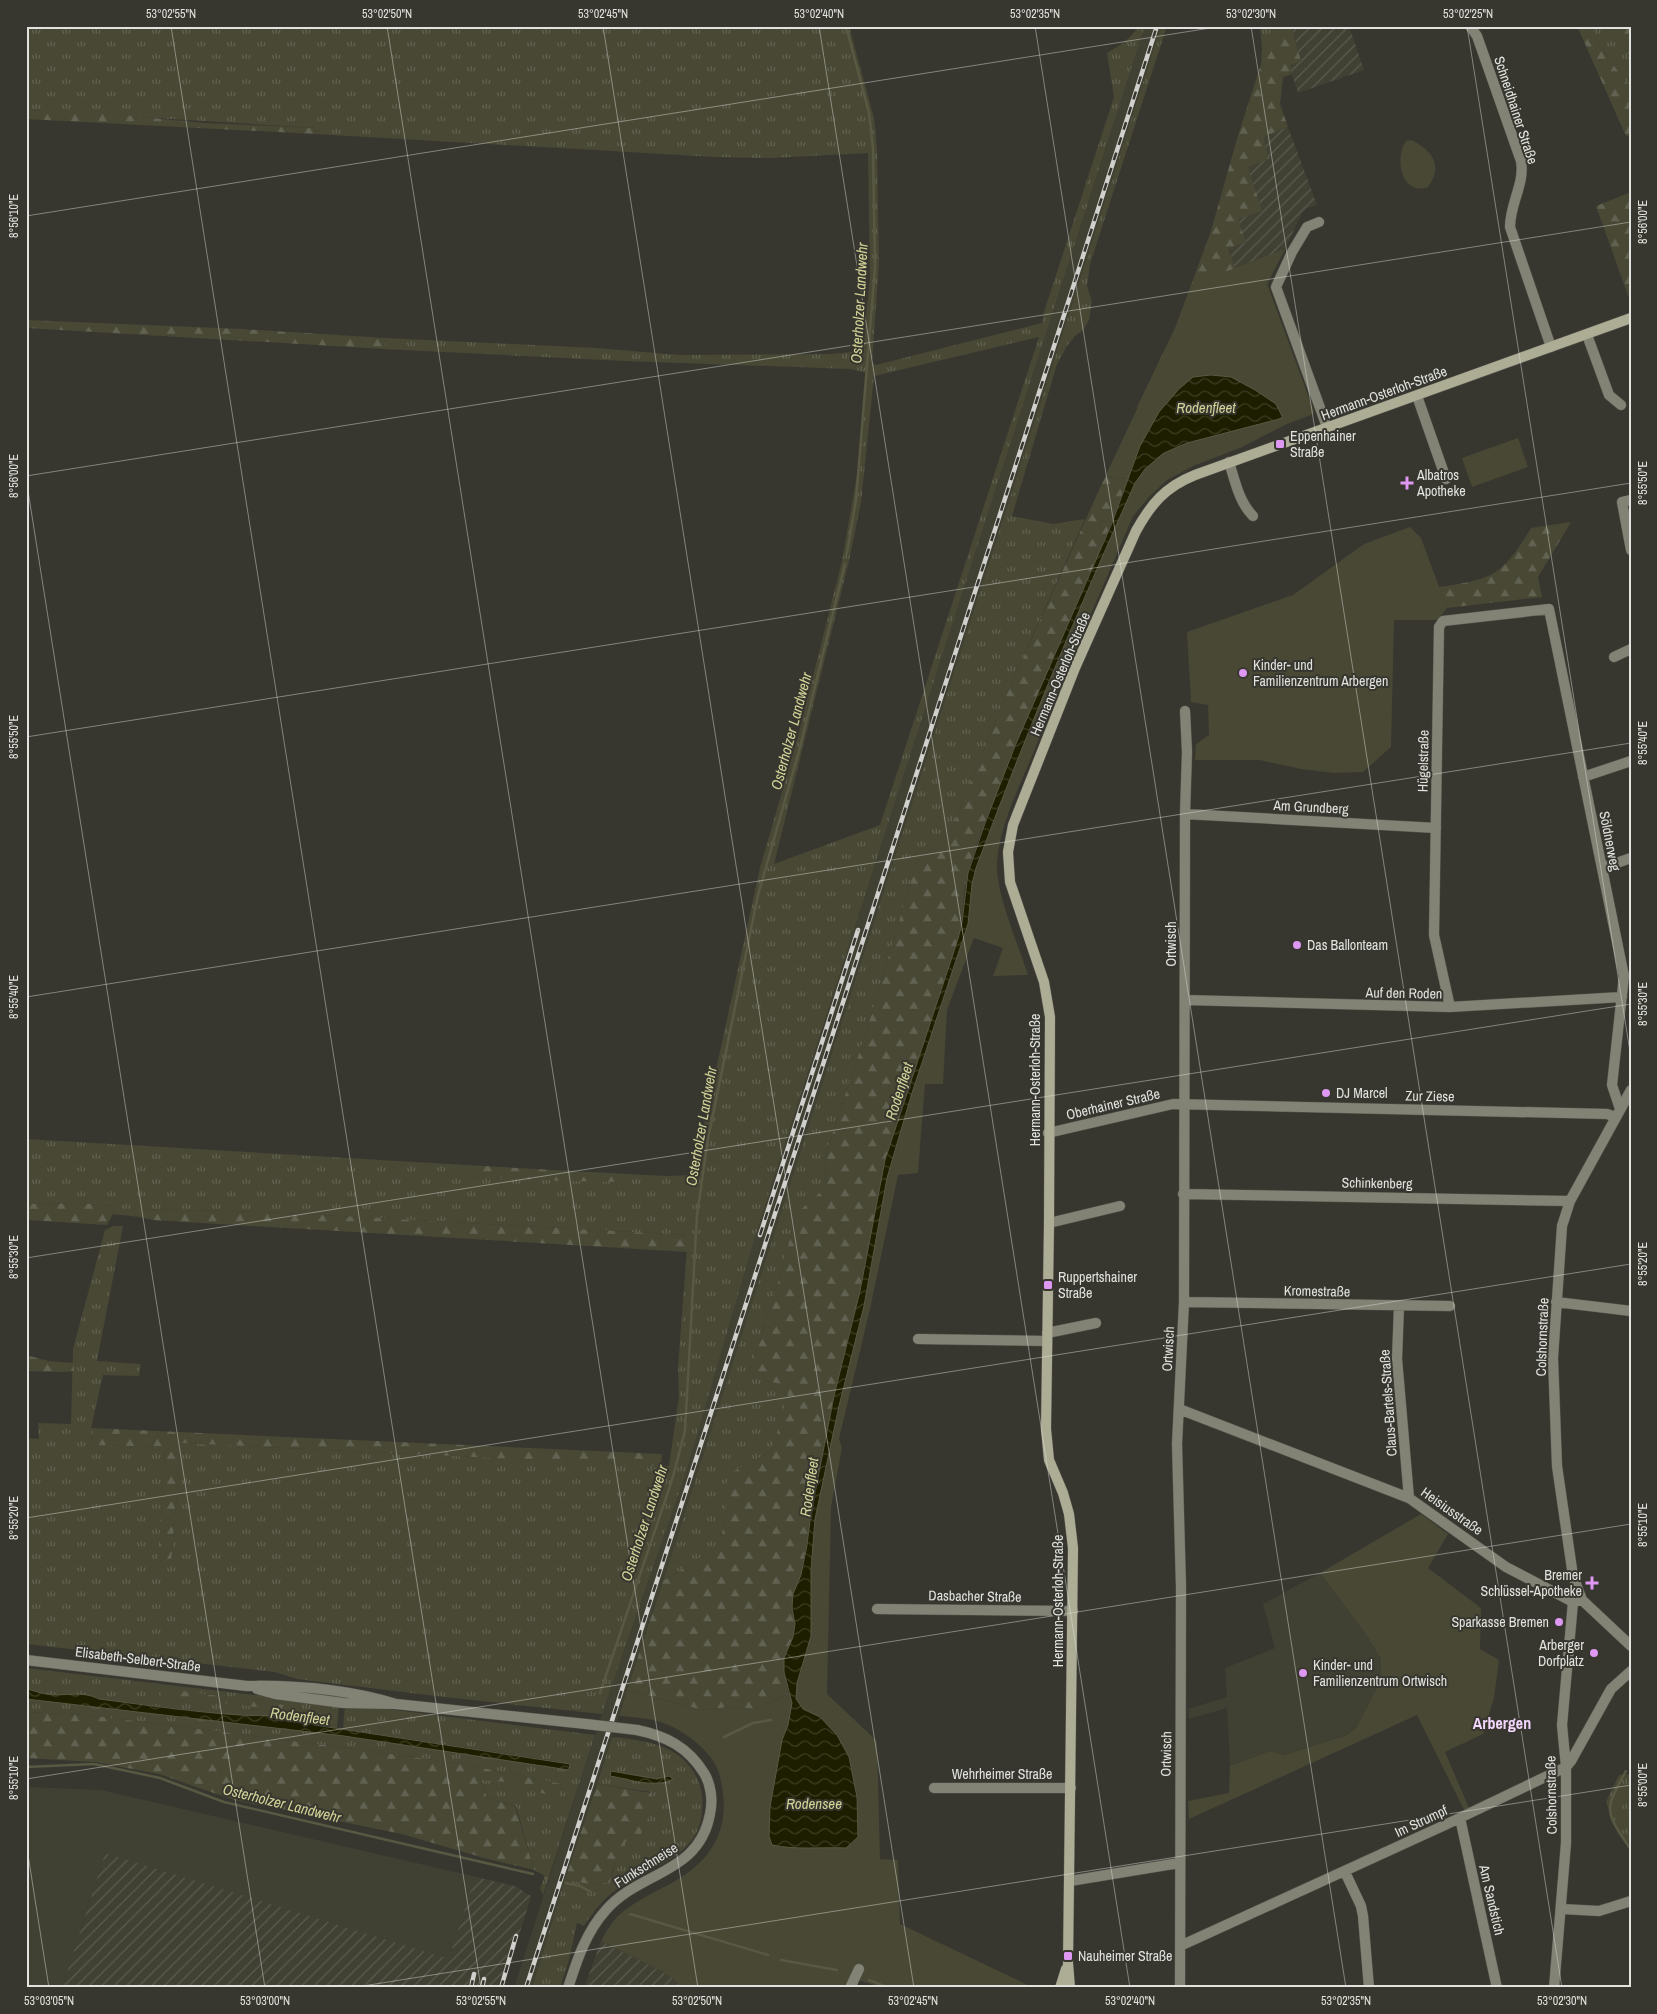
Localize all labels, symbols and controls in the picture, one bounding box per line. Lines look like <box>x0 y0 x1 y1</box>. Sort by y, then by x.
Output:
text: 53°02'55"N <box>146 6 196 22</box>
text: 53°02'50"N <box>362 6 412 22</box>
text: 53°02'45"N <box>578 6 628 22</box>
text: 53°02'40"N <box>794 6 844 22</box>
text: 53°02'35"N <box>1010 6 1060 22</box>
text: 53°02'30"N <box>1226 6 1276 22</box>
text: 53°02'25"N <box>1443 6 1493 22</box>
street label: Schneidhainer Straße <box>1490 54 1542 166</box>
text: 8°56'10"E <box>6 194 22 238</box>
text: 8°56'00"E <box>1635 200 1651 244</box>
water label: Osterholzer Landwehr <box>845 241 873 364</box>
street label: Hermann-Osterloh-Straße <box>1319 362 1449 424</box>
water label: Rodenfleet <box>1176 397 1236 418</box>
place label: Eppenhainer Straße <box>1290 427 1356 461</box>
marker: Eppenhainer Straße <box>1274 438 1286 450</box>
text: 8°56'00"E <box>6 454 22 498</box>
text: 8°55'50"E <box>1635 461 1651 505</box>
place label: Albatros Apotheke <box>1416 466 1466 500</box>
marker: Albatros Apotheke <box>1401 477 1413 489</box>
street label: Hermann-Osterloh-Straße <box>1026 609 1094 739</box>
place label: Kinder- und Familienzentrum Arbergen <box>1253 656 1388 690</box>
marker: Kinder- und Familienzentrum Arbergen <box>1237 667 1249 679</box>
water label: Osterholzer Landwehr <box>765 669 817 792</box>
text: 8°55'50"E <box>6 715 22 759</box>
text: 8°55'40"E <box>1635 721 1651 765</box>
street label: Hügelstraße <box>1413 730 1433 792</box>
street label: Am Grundberg <box>1272 796 1350 818</box>
street label: Söldnerweg <box>1595 810 1625 873</box>
street label: Ortwisch <box>1162 921 1180 967</box>
place label: Das Ballonteam <box>1307 936 1388 954</box>
marker: Das Ballonteam <box>1291 939 1303 951</box>
text: 8°55'40"E <box>6 975 22 1019</box>
text: 8°55'30"E <box>1635 982 1651 1026</box>
street label: Auf den Roden <box>1365 983 1442 1003</box>
street label: Hermann-Osterloh-Straße <box>1026 1014 1044 1146</box>
water label: Rodenfleet <box>880 1059 918 1123</box>
water label: Osterholzer Landwehr <box>680 1064 722 1187</box>
street label: Oberhainer Straße <box>1064 1084 1162 1124</box>
place label: DJ Marcel <box>1336 1084 1388 1102</box>
marker: DJ Marcel <box>1320 1087 1332 1099</box>
street label: Zur Ziese <box>1405 1087 1455 1105</box>
street label: Schinkenberg <box>1341 1173 1413 1193</box>
text: 8°55'30"E <box>6 1235 22 1279</box>
text: 8°55'20"E <box>1635 1242 1651 1286</box>
place label: Ruppertshainer Straße <box>1058 1268 1137 1302</box>
marker: Ruppertshainer Straße <box>1042 1279 1054 1291</box>
street label: Kromestraße <box>1284 1281 1350 1301</box>
street label: Colshornstraße <box>1532 1297 1552 1377</box>
street label: Ortwisch <box>1158 1326 1178 1372</box>
street label: Claus-Bartels-Straße <box>1375 1349 1401 1457</box>
water label: Rodenfleet <box>794 1456 824 1518</box>
water label: Osterholzer Landwehr <box>615 1461 673 1584</box>
street label: Heisiusstraße <box>1418 1483 1486 1539</box>
text: 8°55'20"E <box>6 1496 22 1540</box>
text: 8°55'10"E <box>1635 1503 1651 1547</box>
street label: Hermann-Osterloh-Straße <box>1049 1535 1067 1667</box>
place label: Bremer Schlüssel-Apotheke <box>1481 1566 1582 1600</box>
marker: Bremer Schlüssel-Apotheke <box>1586 1577 1598 1589</box>
street label: Dasbacher Straße <box>928 1586 1022 1606</box>
place label: Sparkasse Bremen <box>1451 1613 1549 1631</box>
marker: Sparkasse Bremen <box>1553 1616 1565 1628</box>
place label: Arberger Dorfplatz <box>1538 1636 1584 1670</box>
street label: Elisabeth-Selbert-Straße <box>74 1642 202 1676</box>
marker: Arberger Dorfplatz <box>1588 1647 1600 1659</box>
place label: Kinder- und Familienzentrum Ortwisch <box>1313 1656 1447 1690</box>
marker: Kinder- und Familienzentrum Ortwisch <box>1297 1667 1309 1679</box>
water label: Rodenfleet <box>269 1702 331 1730</box>
district label: Arbergen <box>1473 1712 1531 1734</box>
street label: Ortwisch <box>1157 1731 1175 1777</box>
text: 8°55'10"E <box>6 1756 22 1800</box>
street label: Colshornstraße <box>1541 1756 1561 1834</box>
text: 8°55'00"E <box>1635 1763 1651 1807</box>
street label: Wehrheimer Straße <box>952 1765 1052 1783</box>
water label: Osterholzer Landwehr <box>221 1778 344 1828</box>
water label: Rodensee <box>786 1793 842 1814</box>
street label: Im Strumpf <box>1392 1801 1451 1841</box>
street label: Funkschneise <box>611 1838 681 1892</box>
street label: Am Sandstich <box>1475 1862 1509 1937</box>
place label: Nauheimer Straße <box>1078 1947 1172 1965</box>
marker: Nauheimer Straße <box>1062 1950 1074 1962</box>
text: 53°03'05"N <box>24 1993 74 2009</box>
text: 53°03'00"N <box>240 1993 290 2009</box>
text: 53°02'55"N <box>456 1993 506 2009</box>
text: 53°02'50"N <box>672 1993 722 2009</box>
text: 53°02'45"N <box>888 1993 938 2009</box>
text: 53°02'40"N <box>1105 1993 1155 2009</box>
text: 53°02'35"N <box>1321 1993 1371 2009</box>
text: 53°02'30"N <box>1537 1993 1587 2009</box>

